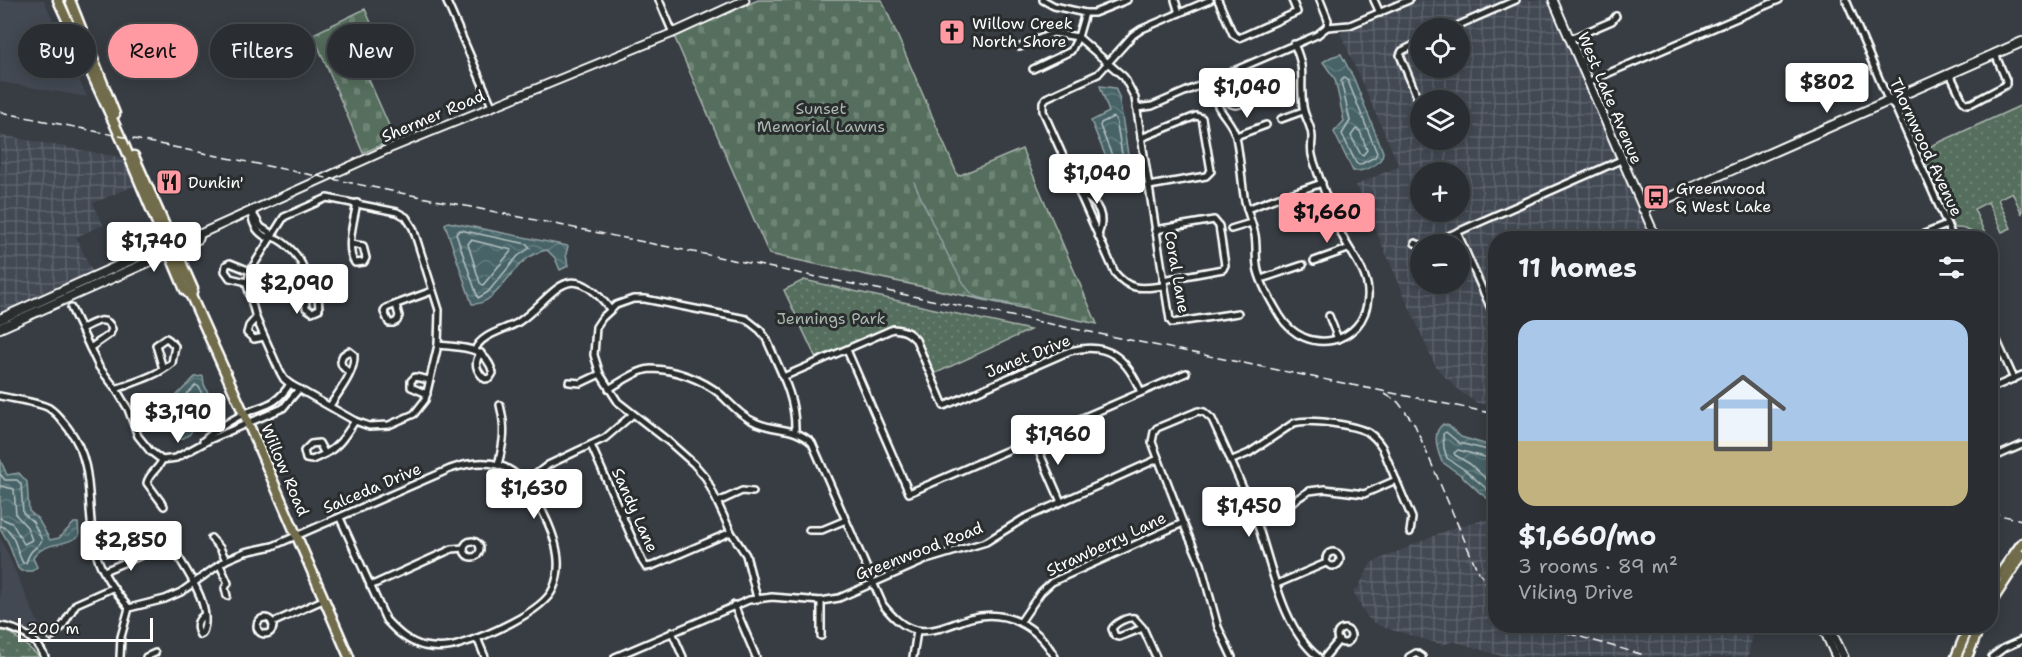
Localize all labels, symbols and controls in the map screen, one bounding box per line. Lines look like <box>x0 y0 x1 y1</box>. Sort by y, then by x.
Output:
place label: Willow Creek North Shore <box>972 13 1073 52</box>
church icon: Willow Creek North Shore <box>937 17 967 47</box>
map controls <box>1410 18 1470 294</box>
button: locate <box>1410 18 1470 78</box>
chip: Buy <box>18 24 96 78</box>
chip: Rent <box>108 24 198 78</box>
chip: Filters <box>210 24 315 78</box>
chip: New <box>327 24 414 78</box>
street label: West Lake Avenue <box>1573 29 1647 167</box>
pin: $802 <box>1791 63 1863 114</box>
pin: $1,040 <box>1198 68 1296 119</box>
text: $802 <box>1800 69 1855 95</box>
text: $1,040 <box>1213 74 1281 100</box>
street label: Thornwood Avenue <box>1885 74 1967 220</box>
street label: Shermer Road <box>378 85 488 147</box>
button: layers <box>1410 90 1470 150</box>
park label: Sunset Memorial Lawns <box>757 98 885 137</box>
pin: $1,040 <box>1048 154 1146 205</box>
text: $1,040 <box>1063 160 1131 186</box>
button: + <box>1410 162 1470 222</box>
restaurant icon: Dunkin' <box>154 167 184 197</box>
place label: Dunkin' <box>188 172 244 193</box>
place label: Greenwood & West Lake <box>1676 178 1771 217</box>
bus stop icon: Greenwood & West Lake <box>1641 182 1671 212</box>
pin: $1,660 <box>1278 193 1376 244</box>
text: $1,660 <box>1293 199 1361 225</box>
pin: $1,740 <box>105 222 203 273</box>
text: $1,740 <box>121 228 187 254</box>
street label: Coral Lane <box>1159 229 1195 315</box>
button: − <box>1410 234 1470 294</box>
text: 11 homes <box>1518 250 1637 285</box>
icon: filters <box>1935 251 1968 284</box>
pin: $2,090 <box>248 264 346 315</box>
text: $2,090 <box>260 270 334 296</box>
park label: Jennings Park <box>776 308 886 329</box>
street label: Janet Drive <box>982 329 1074 383</box>
icon: home <box>1689 359 1797 467</box>
pin: $3,190 <box>129 393 227 444</box>
text: $3,190 <box>144 399 212 425</box>
pin: $1,960 <box>1009 415 1107 466</box>
street label: Willow Road <box>256 421 314 519</box>
text: $1,960 <box>1025 421 1091 447</box>
street label: Salceda Drive <box>320 458 424 518</box>
street label: Sandy Lane <box>607 464 663 556</box>
pin: $1,630 <box>485 469 583 520</box>
text: $1,630 <box>500 475 568 501</box>
pin: $1,450 <box>1200 487 1298 538</box>
text: $1,450 <box>1216 493 1282 519</box>
street label: Strawberry Lane <box>1043 507 1169 581</box>
street label: Greenwood Road <box>852 517 986 585</box>
text: $1,660/mo <box>1518 518 1656 553</box>
pin: $2,850 <box>82 521 180 572</box>
text: $2,850 <box>95 527 167 553</box>
text: 3 rooms · 89 m² <box>1518 553 1678 579</box>
text: Viking Drive <box>1518 579 1634 605</box>
scale bar <box>18 615 153 642</box>
text: 200 m <box>27 618 79 639</box>

